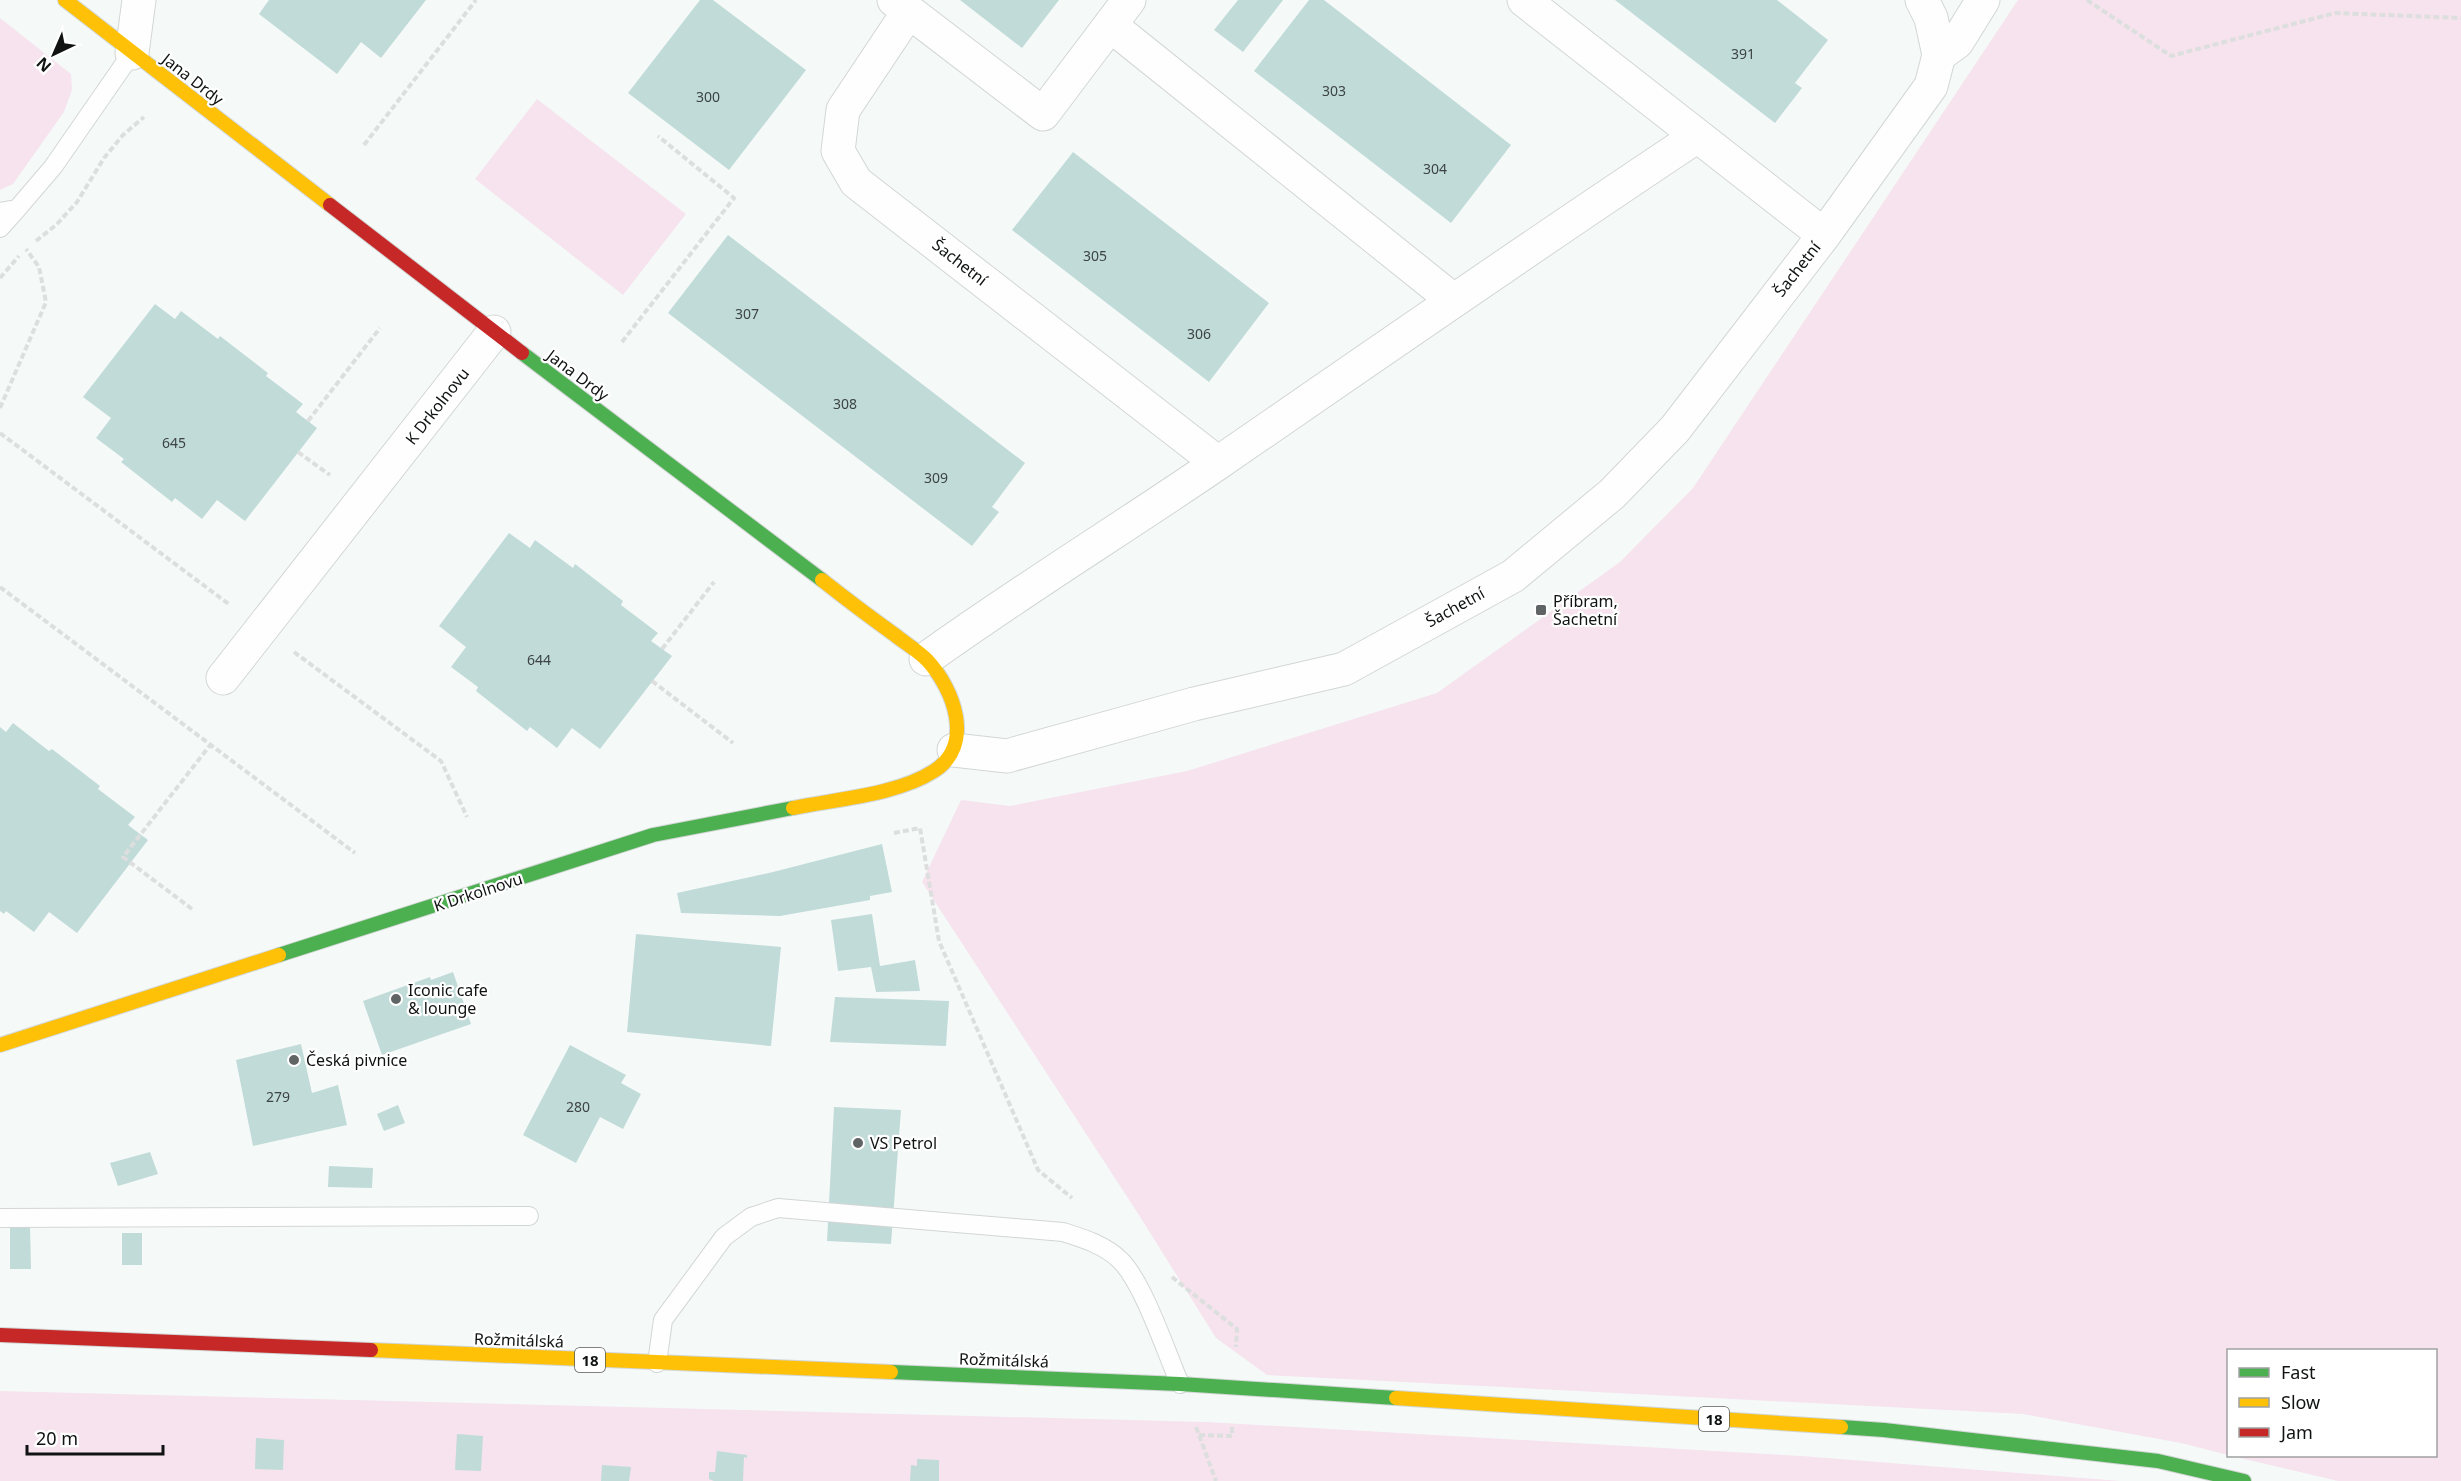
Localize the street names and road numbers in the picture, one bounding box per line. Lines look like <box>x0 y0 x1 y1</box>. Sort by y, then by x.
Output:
street label: Jana Drdy <box>156 47 229 110</box>
street label: Šachetní <box>928 234 993 291</box>
street label: Šachetní <box>1769 236 1826 301</box>
street label: Jana Drdy <box>541 343 614 406</box>
street label: K Drkolnovu <box>400 363 474 449</box>
street label: Šachetní <box>1422 581 1489 632</box>
street label: K Drkolnovu <box>431 867 525 917</box>
street label: Rožmitálská <box>474 1327 564 1353</box>
street label: Rožmitálská <box>959 1347 1049 1373</box>
road number: 18 <box>575 1348 605 1372</box>
road number: 18 <box>1699 1407 1729 1431</box>

